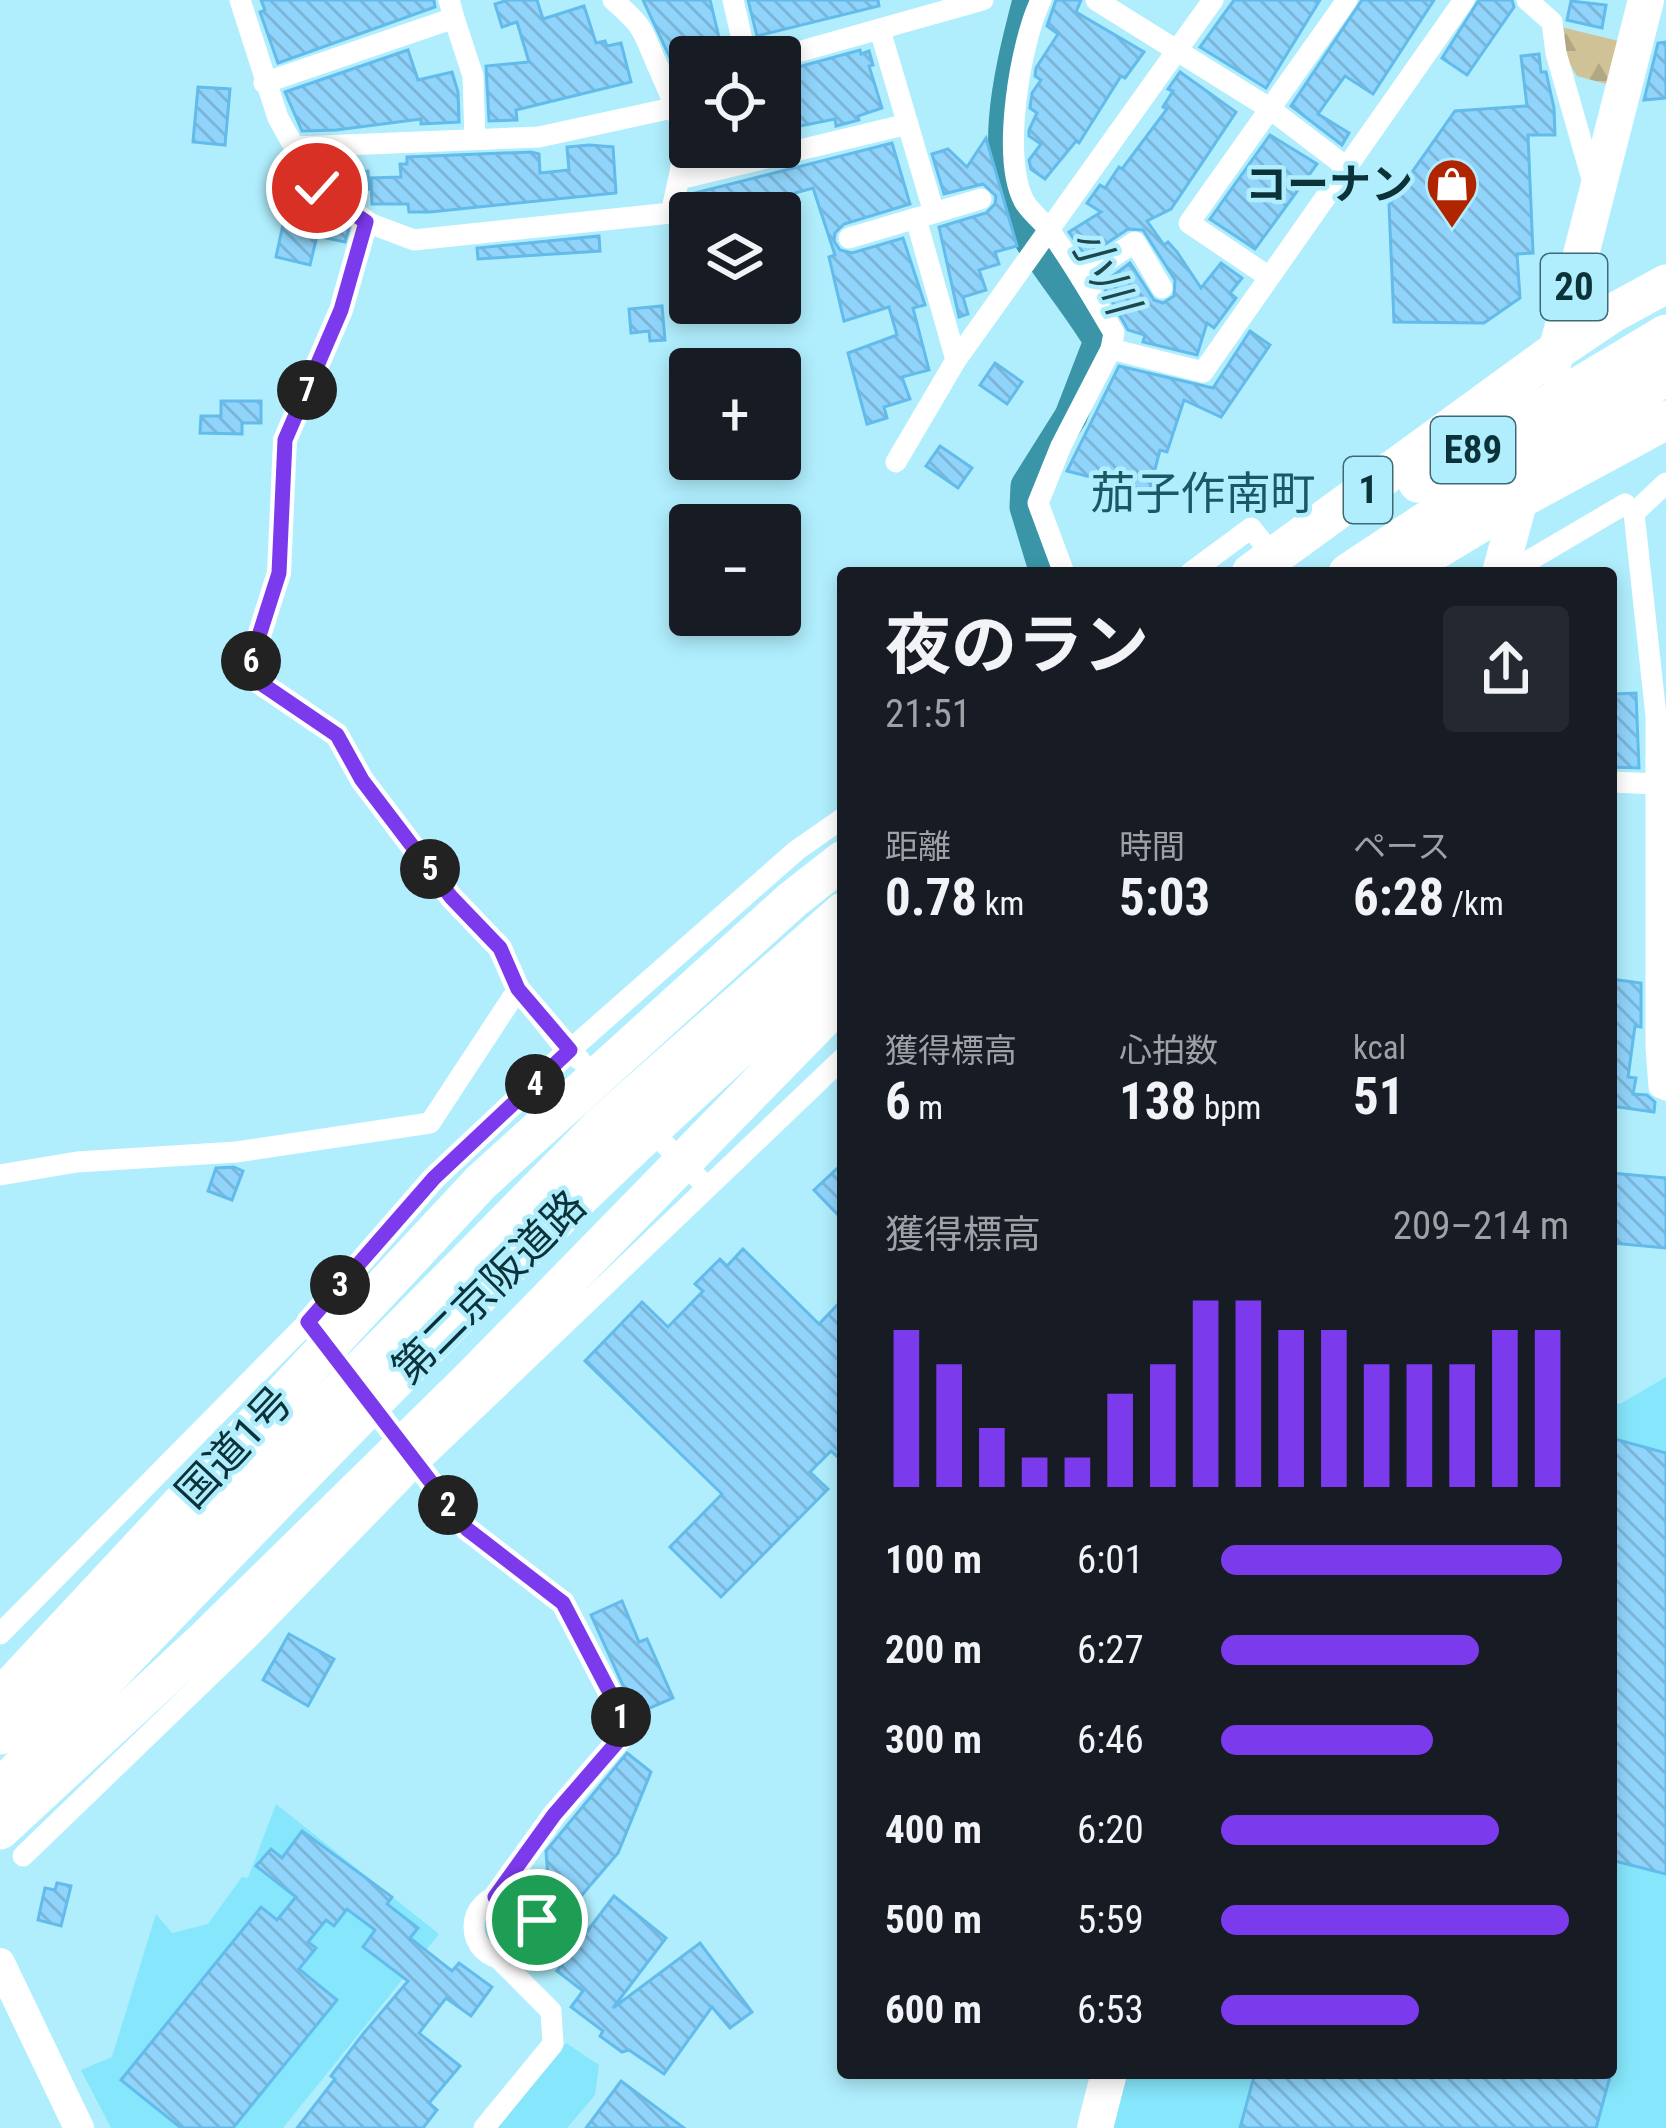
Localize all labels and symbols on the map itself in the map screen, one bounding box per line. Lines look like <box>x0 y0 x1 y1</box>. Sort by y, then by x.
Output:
pin <box>266 137 368 239</box>
shop icon: コーナン <box>1424 156 1480 230</box>
place label: コーナン <box>1245 160 1413 209</box>
water label: 小川 <box>1059 219 1151 327</box>
road number: 20 <box>1541 254 1607 320</box>
pin: 7 <box>277 360 337 420</box>
road number: E89 <box>1431 417 1515 483</box>
road number: 1 <box>1344 457 1392 523</box>
district label: 茄子作南町 <box>1090 467 1316 520</box>
pin: 6 <box>221 631 281 691</box>
pin: 5 <box>400 839 460 899</box>
pin: 4 <box>505 1054 565 1114</box>
street label: 第二京阪道路 <box>383 1181 595 1393</box>
pin: 3 <box>310 1255 370 1315</box>
street label: 国道1号 <box>166 1377 302 1517</box>
pin: 2 <box>418 1475 478 1535</box>
pin: 1 <box>591 1687 651 1747</box>
pin <box>486 1869 588 1971</box>

